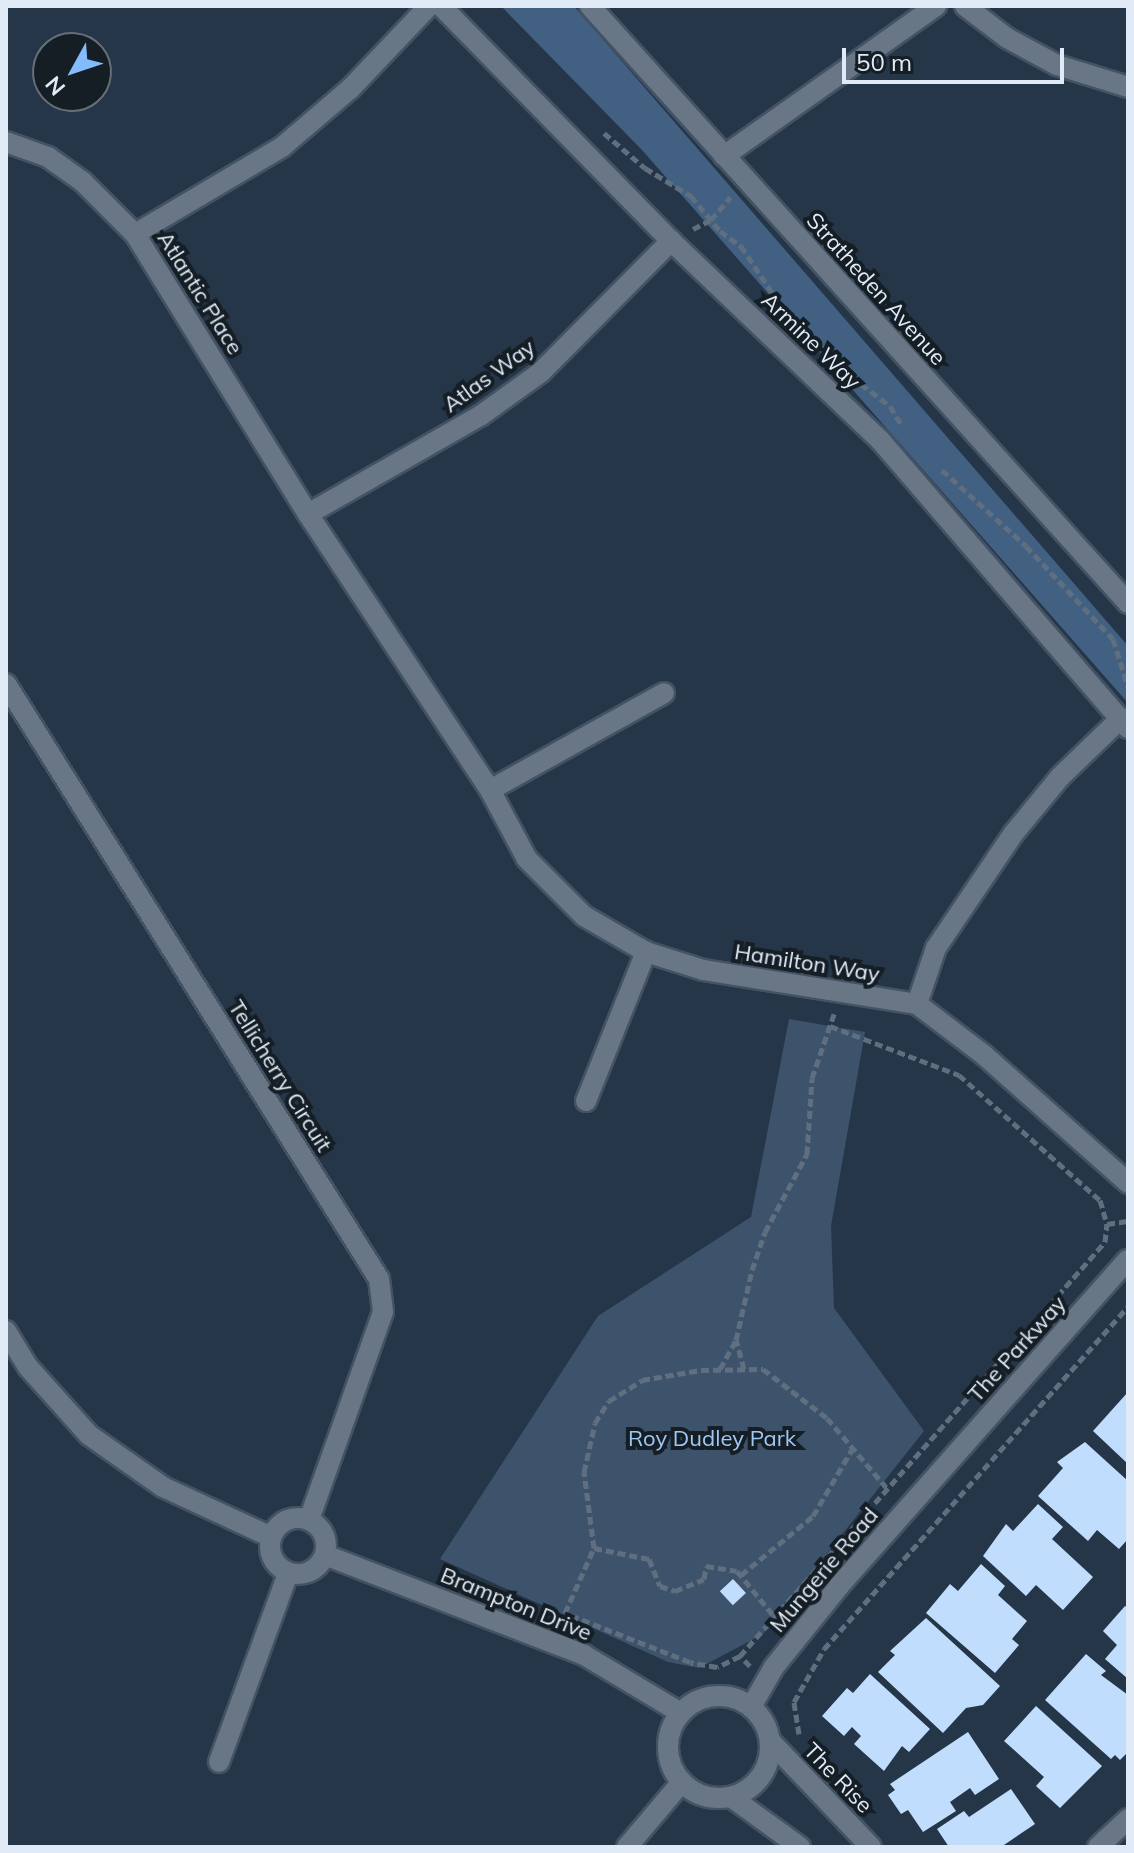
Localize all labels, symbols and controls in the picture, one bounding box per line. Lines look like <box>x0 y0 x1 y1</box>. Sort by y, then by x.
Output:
north arrow <box>32 32 112 112</box>
scale bar <box>846 32 1068 82</box>
text: 50 m <box>856 47 912 77</box>
text: N <box>39 71 71 102</box>
street label: Stratheden Avenue <box>801 208 951 370</box>
street label: Atlantic Place <box>152 227 248 359</box>
street label: Armine Way <box>756 287 866 395</box>
street label: Atlas Way <box>438 334 540 418</box>
street label: Hamilton Way <box>733 938 881 988</box>
street label: Tellicherry Circuit <box>223 995 337 1157</box>
street label: The Parkway <box>963 1291 1071 1407</box>
park label: Roy Dudley Park <box>628 1426 796 1452</box>
street label: Mungerie Road <box>764 1502 884 1638</box>
street label: Brampton Drive <box>437 1562 595 1646</box>
street label: The Rise <box>798 1737 878 1819</box>

